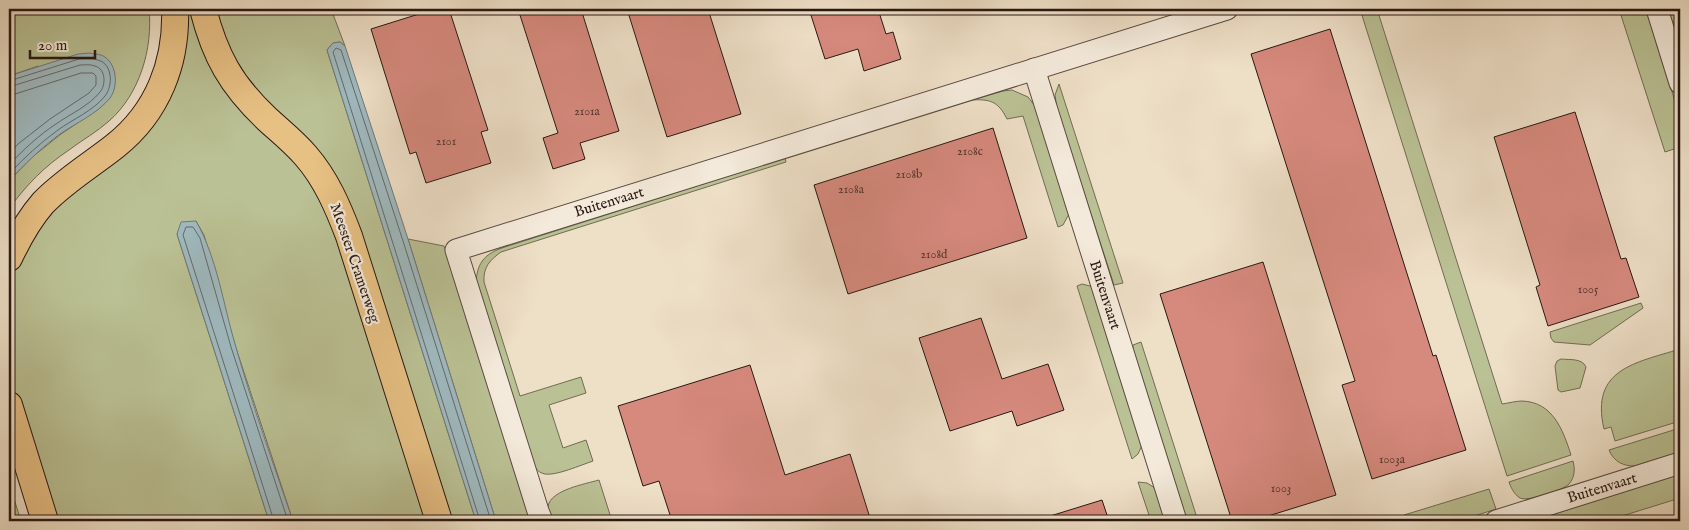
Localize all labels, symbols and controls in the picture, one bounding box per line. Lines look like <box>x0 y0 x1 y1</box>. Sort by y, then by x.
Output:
scale bar <box>30 28 95 60</box>
text: 20 m <box>38 36 68 55</box>
house number: 2101a <box>574 104 601 119</box>
house number: 2101 <box>436 134 456 149</box>
house number: 2108c <box>957 144 983 159</box>
house number: 2108b <box>895 167 923 182</box>
street label: Buitenvaart <box>572 182 646 222</box>
house number: 2108a <box>838 182 865 197</box>
street label: Meester Cramerweg <box>326 201 385 326</box>
house number: 2108d <box>920 247 948 262</box>
street label: Buitenvaart <box>1085 258 1125 332</box>
house number: 1005 <box>1578 282 1599 297</box>
house number: 1003a <box>1379 452 1406 467</box>
street label: Buitenvaart <box>1565 468 1639 508</box>
house number: 1003 <box>1271 481 1291 496</box>

